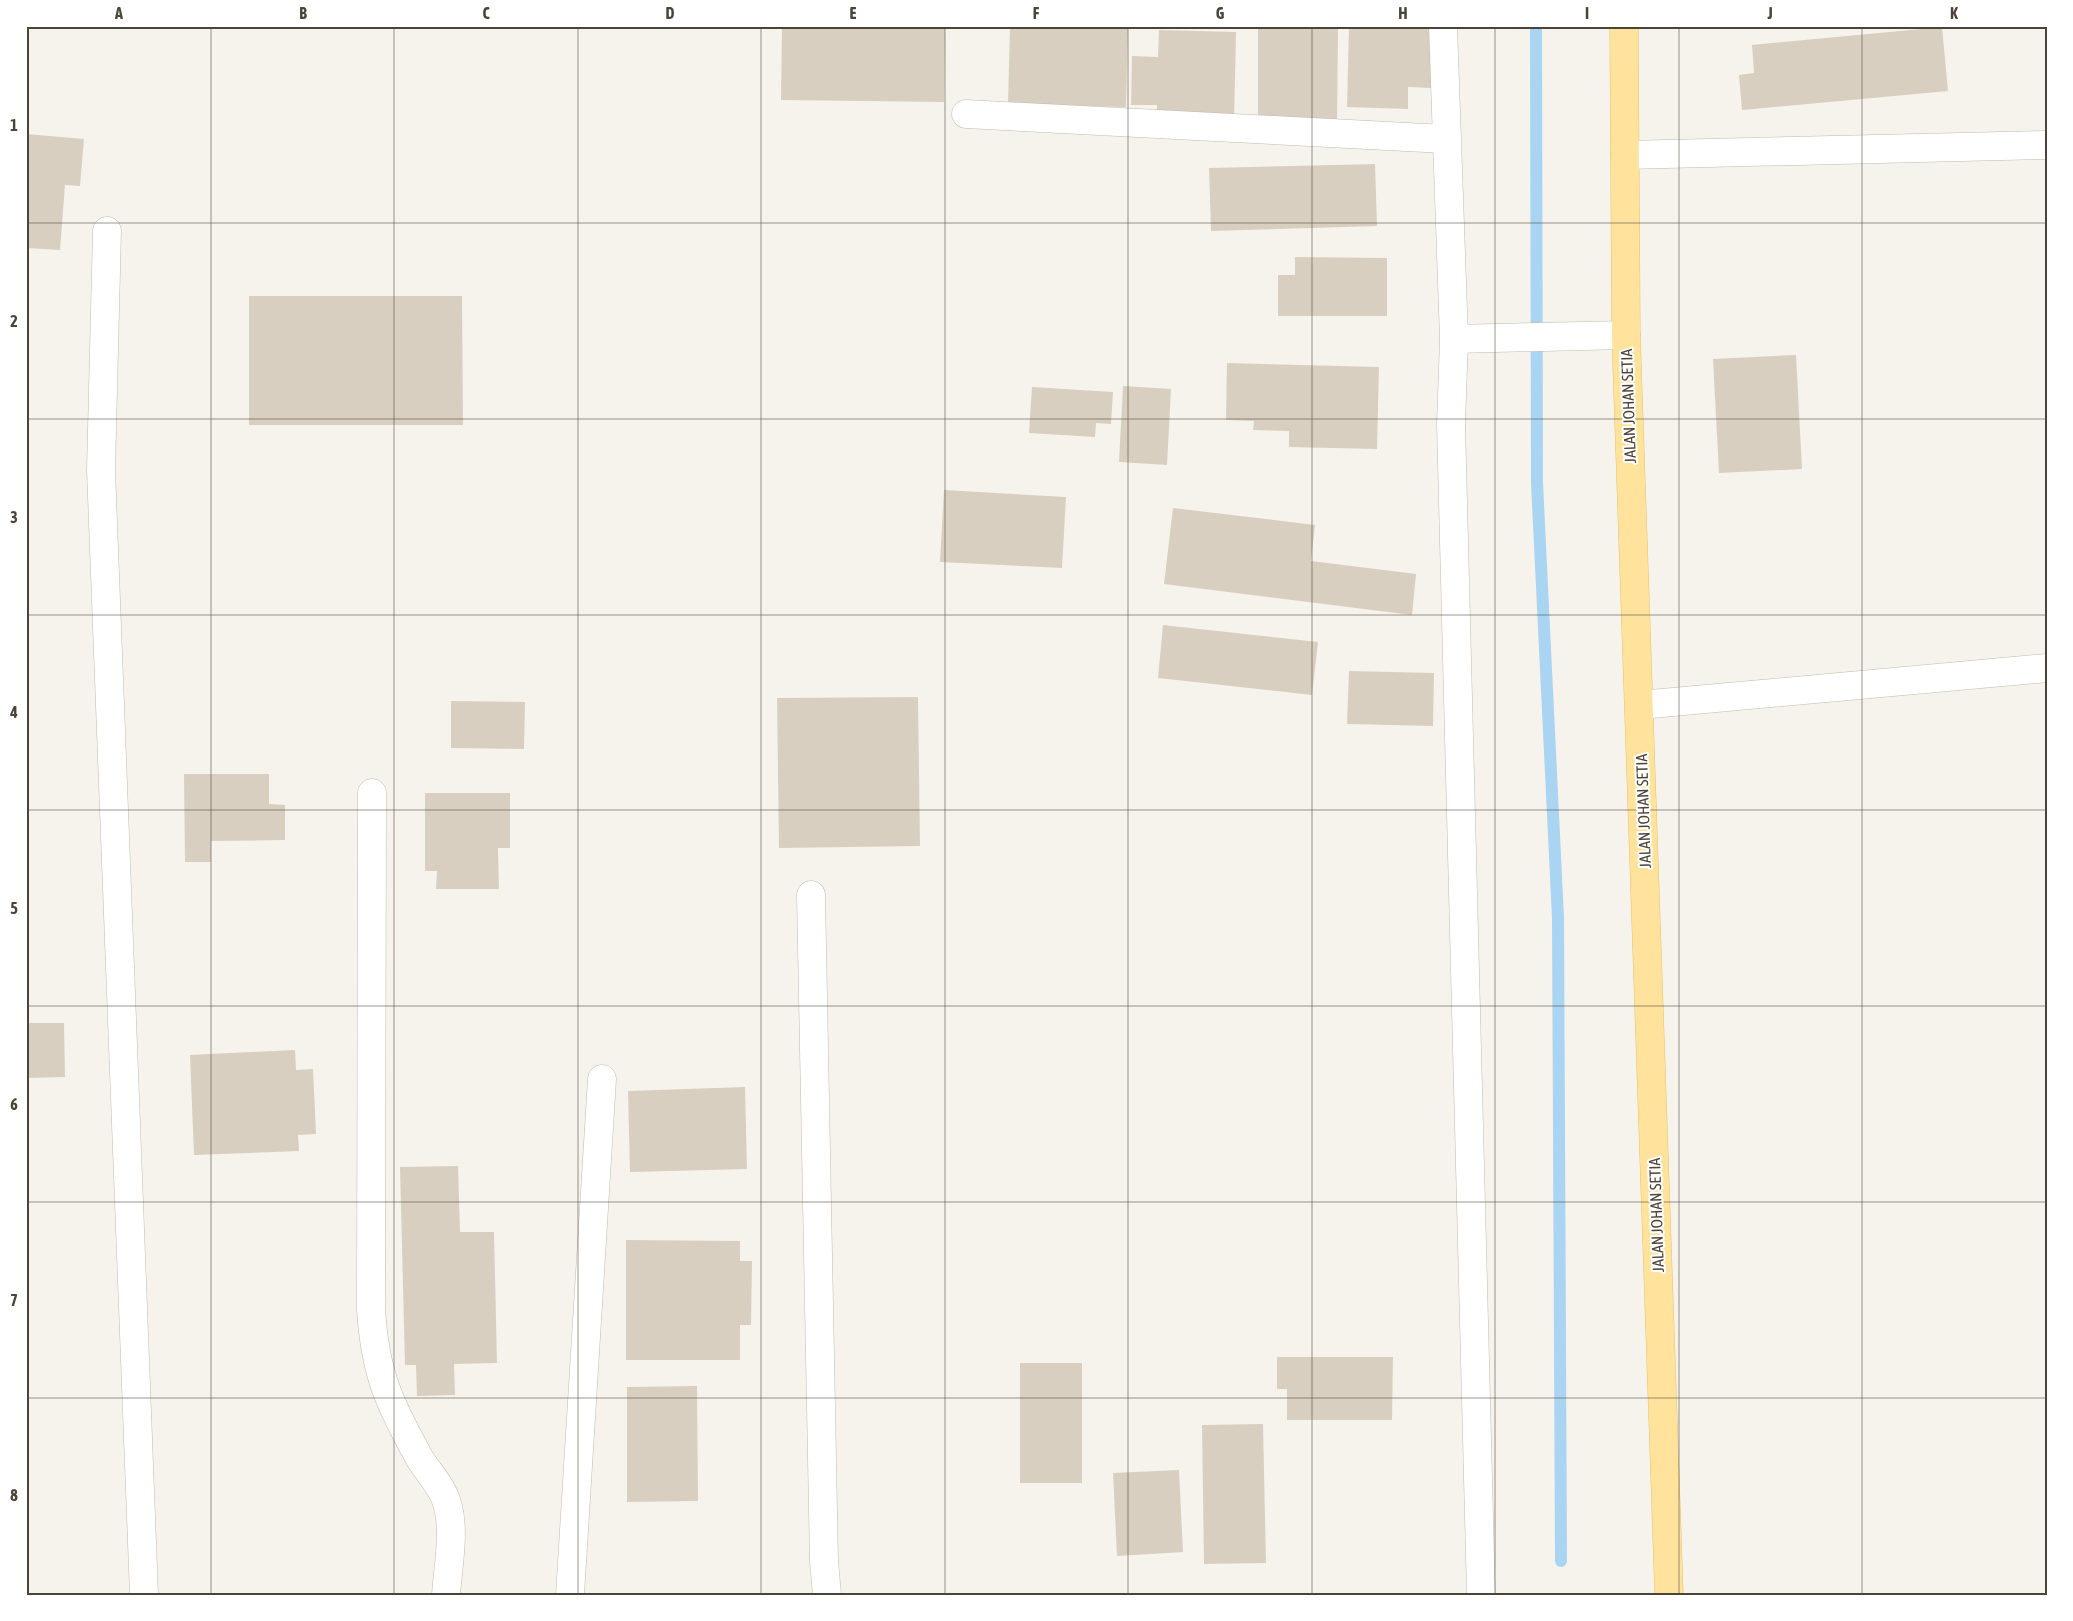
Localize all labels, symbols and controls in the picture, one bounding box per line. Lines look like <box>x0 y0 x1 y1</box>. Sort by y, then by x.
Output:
text: A <box>114 4 123 22</box>
text: B <box>299 4 307 22</box>
text: C <box>482 4 490 22</box>
text: D <box>666 4 675 22</box>
text: E <box>850 4 857 22</box>
text: F <box>1033 4 1040 22</box>
text: G <box>1216 4 1225 22</box>
text: H <box>1398 4 1408 22</box>
text: I <box>1585 4 1589 22</box>
text: J <box>1766 4 1773 22</box>
text: K <box>1950 4 1958 22</box>
text: 1 <box>10 116 18 134</box>
text: 2 <box>10 312 18 330</box>
street label: JALAN JOHAN SETIA <box>1617 348 1639 463</box>
text: 3 <box>10 508 18 526</box>
text: 4 <box>9 703 18 721</box>
street label: JALAN JOHAN SETIA <box>1632 753 1654 868</box>
text: 5 <box>10 899 18 917</box>
text: 6 <box>10 1095 18 1113</box>
street label: JALAN JOHAN SETIA <box>1645 1157 1667 1272</box>
text: 7 <box>10 1291 18 1309</box>
text: 8 <box>10 1486 18 1504</box>

